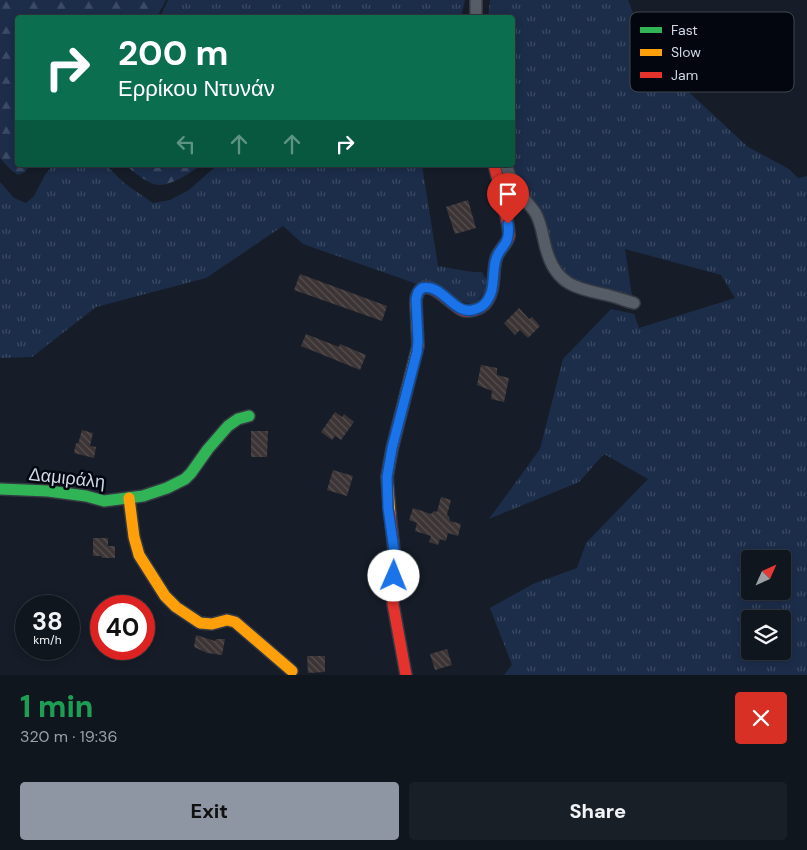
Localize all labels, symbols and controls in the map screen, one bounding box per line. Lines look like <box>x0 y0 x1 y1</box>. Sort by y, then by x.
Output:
legend <box>630 12 794 92</box>
text: Fast <box>671 21 698 39</box>
text: 200 m <box>118 30 229 76</box>
icon: right <box>35 35 100 100</box>
text: Slow <box>671 43 701 61</box>
text: Jam <box>671 66 698 84</box>
text: Ερρίκου Ντυνάν <box>118 74 275 103</box>
icon: left <box>172 130 200 158</box>
icon: ahead <box>225 130 253 158</box>
icon: ahead <box>278 130 306 158</box>
icon: right <box>331 130 359 158</box>
pin <box>487 173 529 224</box>
icon: arrive <box>494 180 522 208</box>
street label: Δαμιράλη <box>28 462 106 494</box>
position arrow <box>367 549 419 601</box>
north arrow <box>741 550 791 600</box>
map controls <box>741 550 791 660</box>
speed limit sign: 40 <box>90 595 155 660</box>
text: 38 <box>32 605 63 638</box>
button: layers <box>741 610 791 660</box>
text: km/h <box>33 632 62 648</box>
text: 1 min <box>20 687 93 726</box>
button: close <box>735 692 787 744</box>
text: 320 m · 19:36 <box>20 726 117 747</box>
button: Exit <box>20 782 399 840</box>
button: Share <box>409 782 787 840</box>

